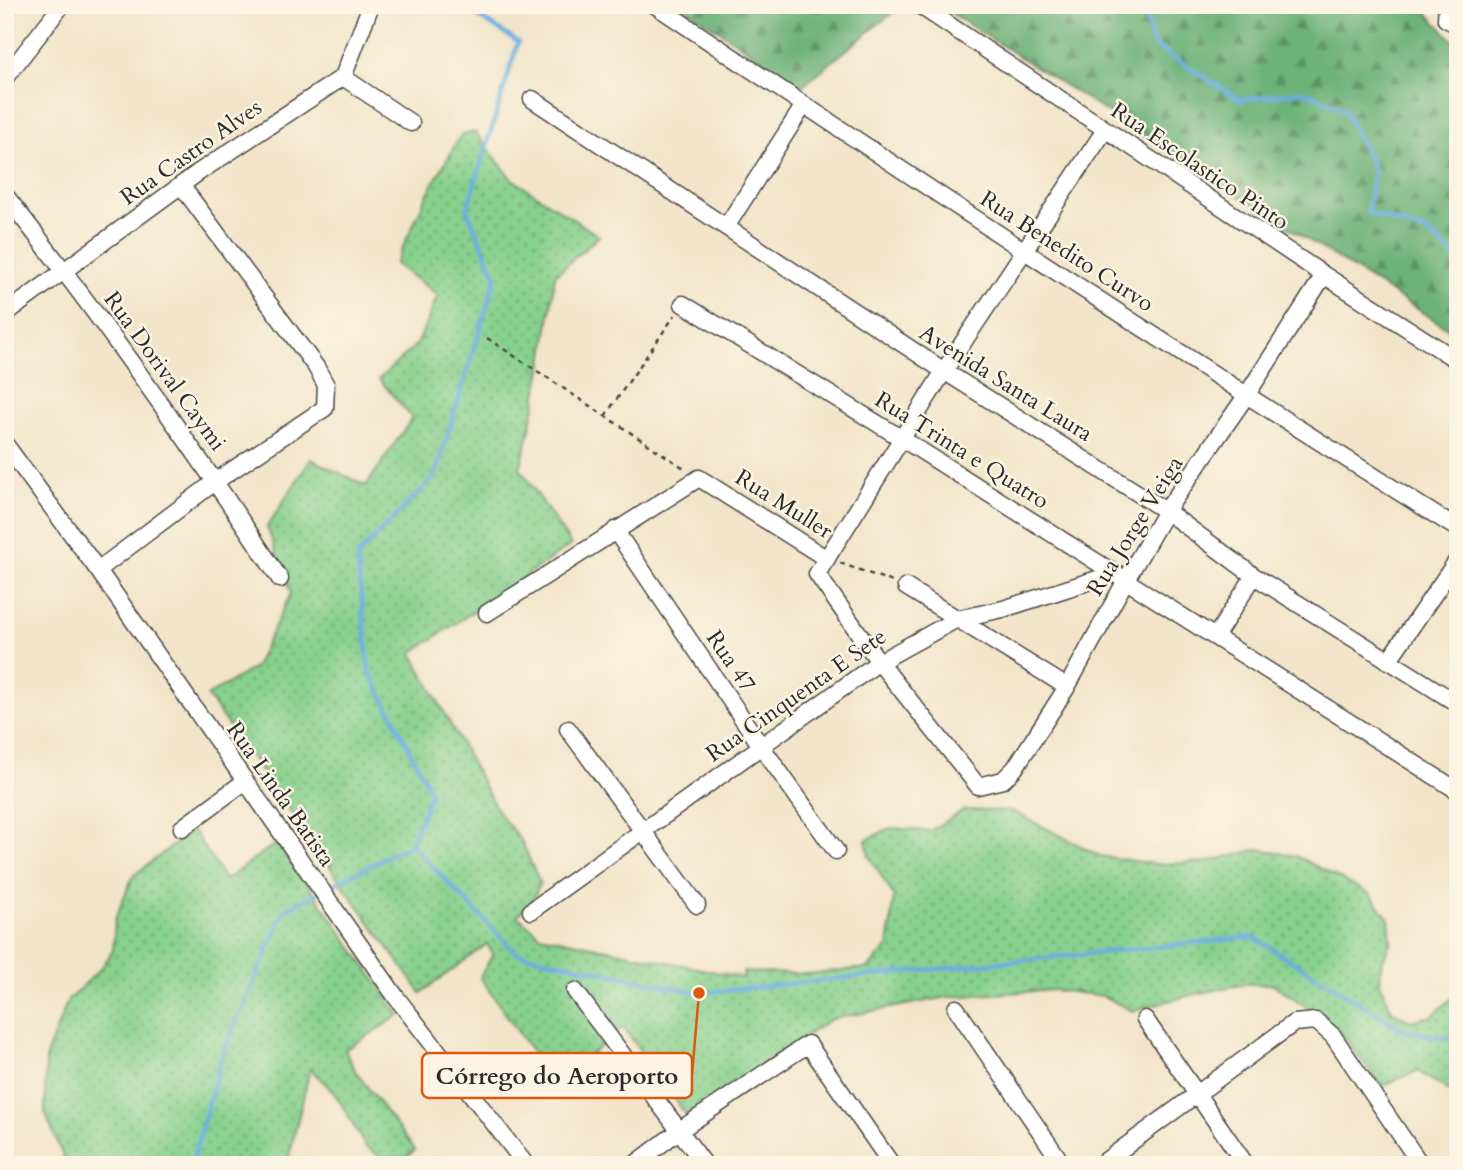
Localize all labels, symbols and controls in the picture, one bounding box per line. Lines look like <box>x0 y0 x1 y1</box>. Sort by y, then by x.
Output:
street label: Rua Castro Alves <box>114 92 268 212</box>
street label: Rua Escolastico Pinto <box>1105 95 1295 237</box>
street label: Rua Benedito Curvo <box>974 183 1160 319</box>
street label: Rua Dorival Caymi <box>97 285 233 457</box>
street label: Avenida Santa Laura <box>913 317 1099 449</box>
street label: Rua Trinta e Quatro <box>869 384 1055 516</box>
street label: Rua Jorge Veiga <box>1080 450 1190 602</box>
street label: Rua Muller <box>729 462 839 546</box>
street label: Rua Cinquenta E Sete <box>700 621 892 769</box>
street label: Rua 47 <box>699 624 763 698</box>
street label: Rua Linda Batista <box>219 715 343 873</box>
callout: Córrego do Aeroporto <box>422 1053 692 1098</box>
text: Córrego do Aeroporto <box>436 1060 678 1093</box>

